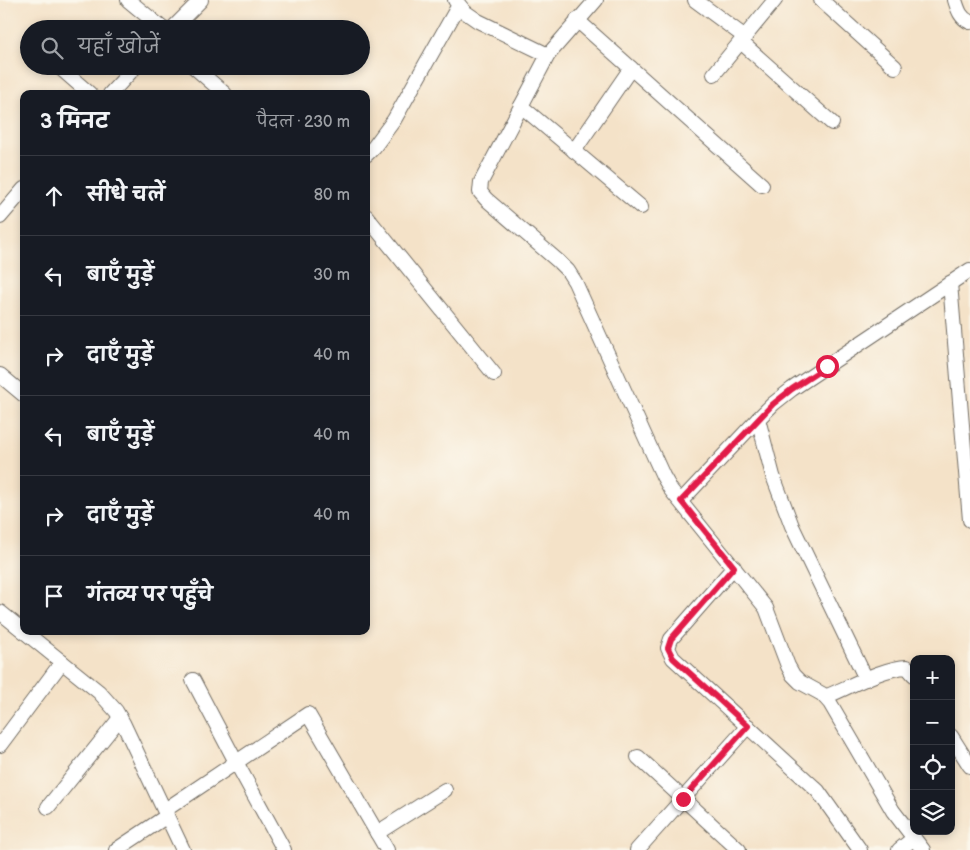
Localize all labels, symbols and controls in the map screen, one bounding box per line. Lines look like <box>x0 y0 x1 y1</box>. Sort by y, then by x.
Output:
search box <box>20 20 370 75</box>
icon: search <box>38 34 66 62</box>
text: यहाँ खोजें <box>78 36 160 59</box>
text: 3 मिनट <box>40 109 109 134</box>
text: पैदल · 230 m <box>257 113 350 132</box>
icon: ahead <box>40 182 68 210</box>
text: सीधे चलें <box>87 184 165 207</box>
text: 80 m <box>314 186 350 205</box>
icon: left <box>40 262 68 290</box>
text: बाएँ मुड़ें <box>87 264 154 287</box>
text: 30 m <box>313 266 350 285</box>
icon: right <box>40 342 68 370</box>
text: दाएँ मुड़ें <box>87 344 153 367</box>
text: 40 m <box>313 346 350 365</box>
route start <box>816 355 839 378</box>
icon: left <box>40 422 68 450</box>
text: बाएँ मुड़ें <box>87 424 154 447</box>
text: 40 m <box>313 426 350 445</box>
icon: right <box>40 502 68 530</box>
text: दाएँ मुड़ें <box>87 504 153 527</box>
text: 40 m <box>313 506 350 525</box>
icon: arrive <box>40 582 68 610</box>
text: गंतव्य पर पहुँचे <box>87 584 213 607</box>
map controls <box>910 655 955 835</box>
button: + <box>910 655 955 700</box>
button: − <box>910 700 955 745</box>
button: locate <box>910 745 955 790</box>
route end <box>672 788 695 811</box>
button: layers <box>910 790 955 835</box>

